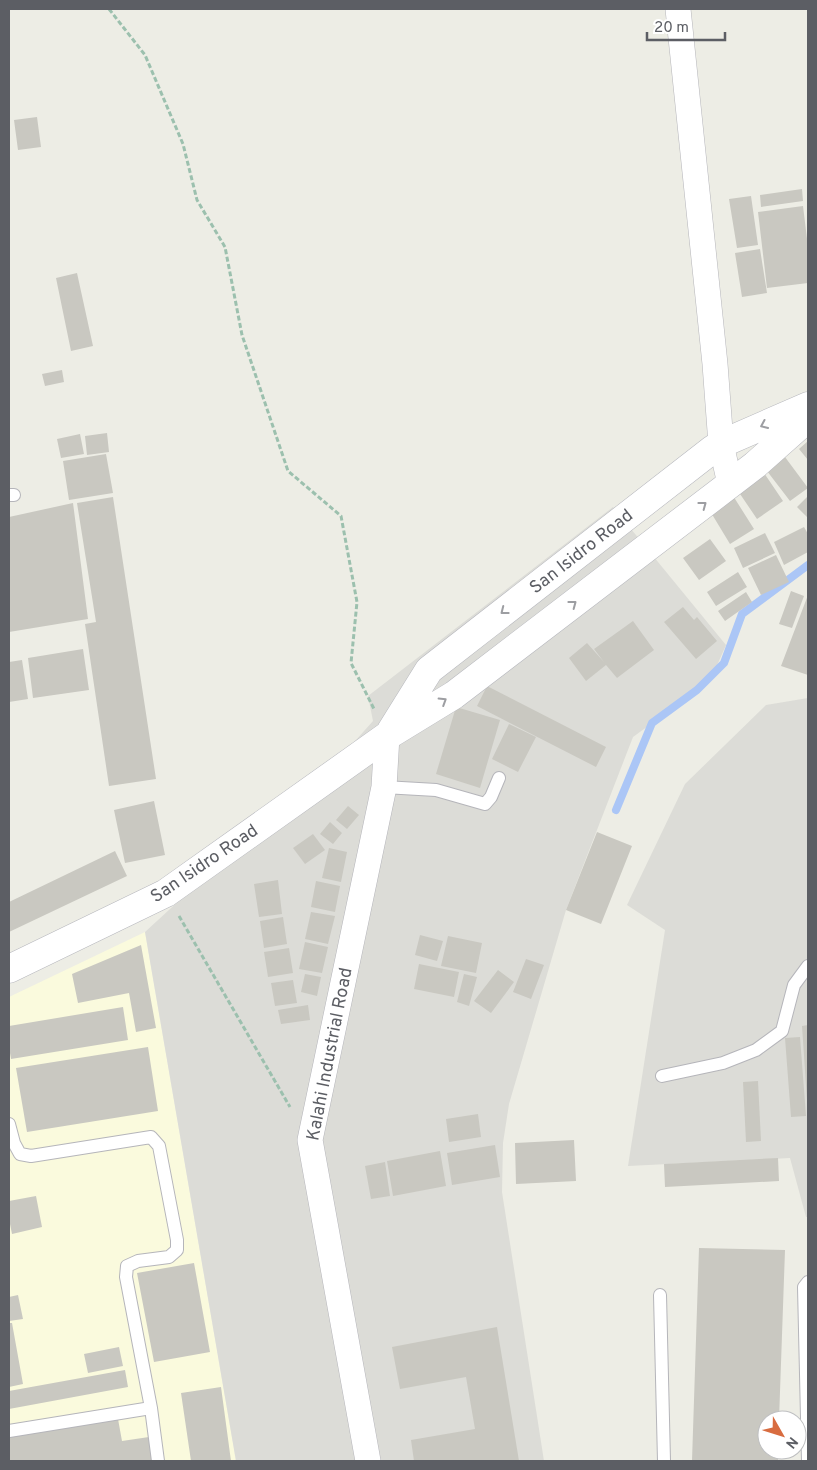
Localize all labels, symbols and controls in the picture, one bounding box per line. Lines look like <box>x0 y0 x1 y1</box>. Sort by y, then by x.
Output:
scale bar <box>647 10 724 42</box>
text: 20 m <box>654 19 689 38</box>
one-way arrow <box>760 419 769 430</box>
one-way arrow <box>697 502 706 511</box>
street label: San Isidro Road <box>526 505 638 600</box>
one-way arrow <box>567 601 576 609</box>
one-way arrow <box>501 605 510 614</box>
one-way arrow <box>438 698 447 708</box>
street label: San Isidro Road <box>147 820 263 909</box>
street label: Kalahi Industrial Road <box>302 966 359 1143</box>
north arrow <box>757 1410 807 1460</box>
text: N <box>781 1433 801 1451</box>

